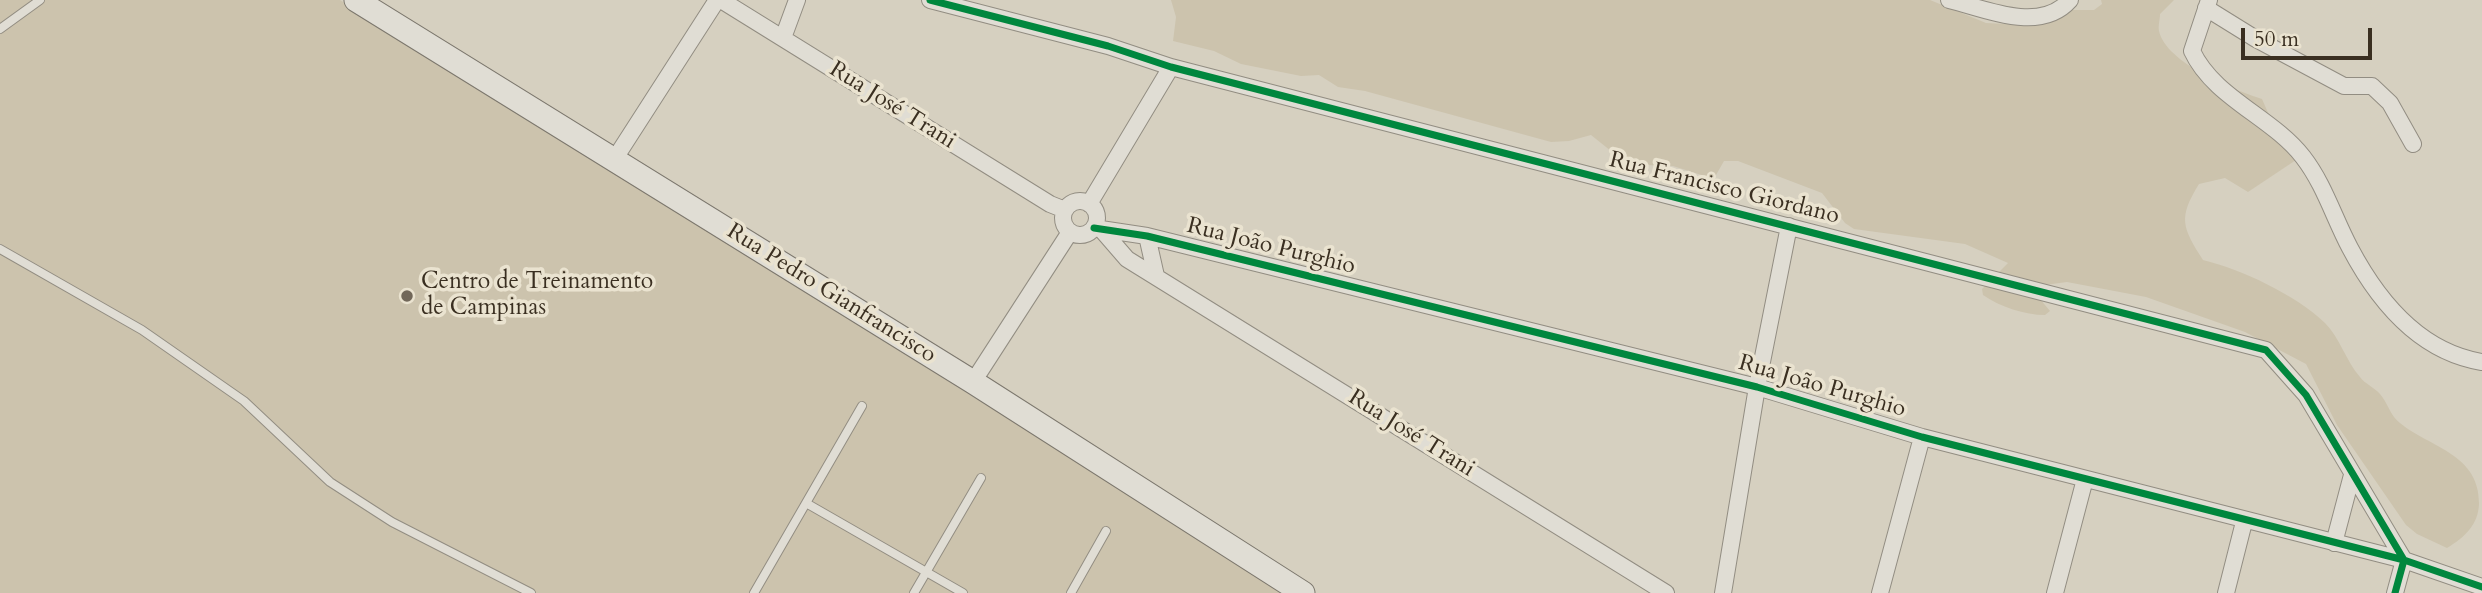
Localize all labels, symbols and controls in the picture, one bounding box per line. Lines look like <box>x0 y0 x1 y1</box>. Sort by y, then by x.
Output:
scale bar <box>2244 14 2375 58</box>
text: 50 m <box>2254 25 2299 54</box>
street label: Rua José Trani <box>824 56 960 156</box>
street label: Rua Francisco Giordano <box>1606 147 1842 231</box>
street label: Rua João Purghio <box>1184 213 1358 281</box>
street label: Rua Pedro Gianfrancisco <box>721 218 941 370</box>
place label: Centro de Treinamento de Campinas <box>421 269 653 323</box>
marker: Centro de Treinamento de Campinas <box>399 288 415 304</box>
street label: Rua João Purghio <box>1735 350 1909 424</box>
street label: Rua José Trani <box>1343 384 1479 484</box>

